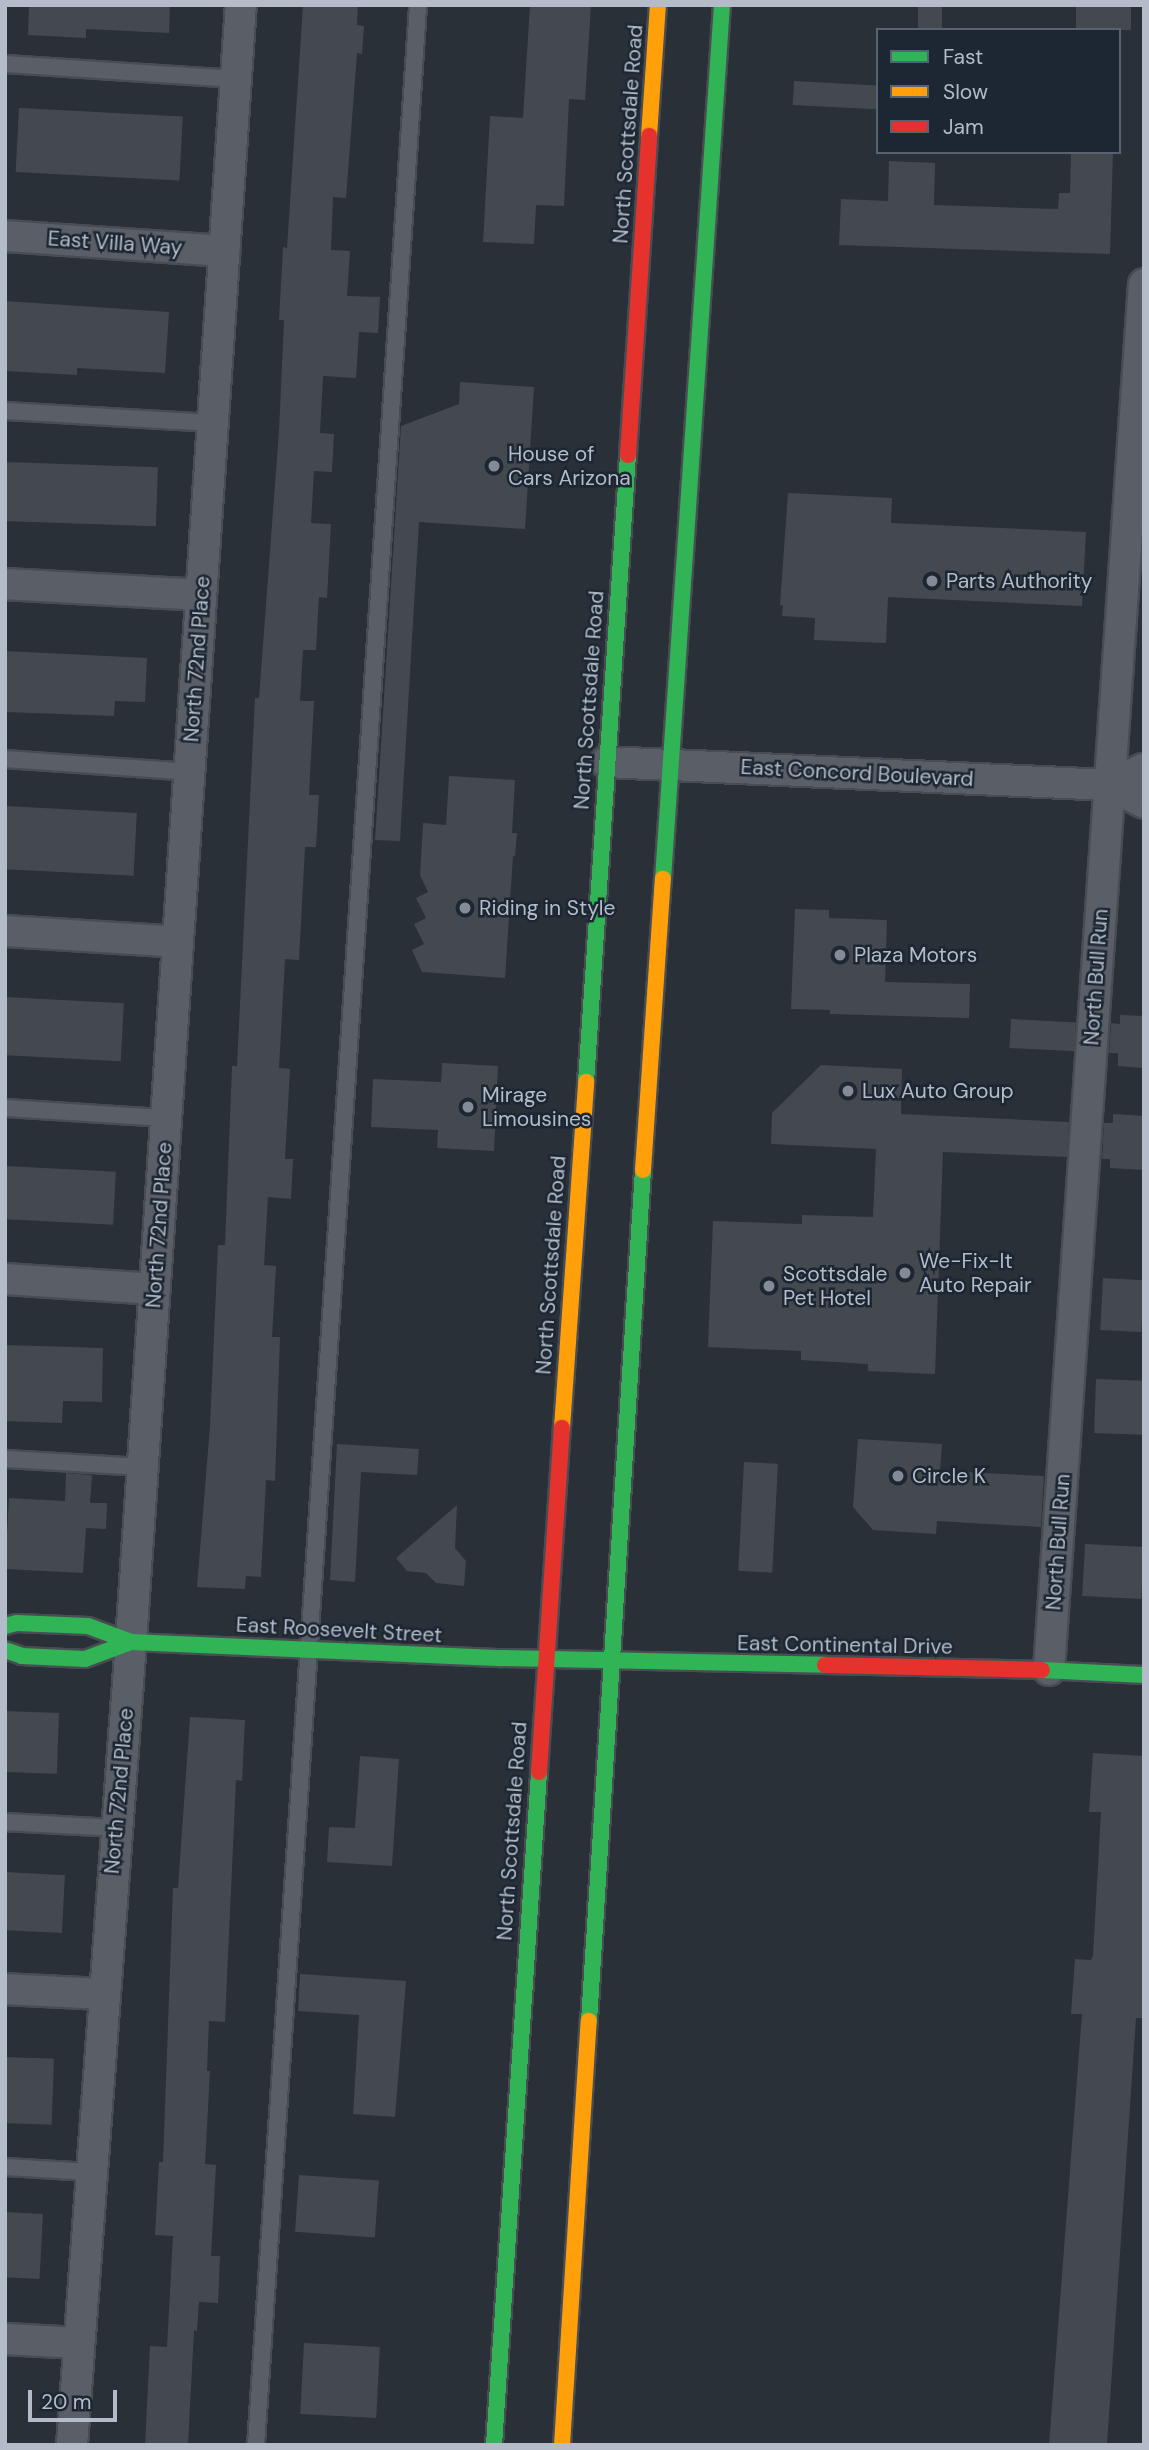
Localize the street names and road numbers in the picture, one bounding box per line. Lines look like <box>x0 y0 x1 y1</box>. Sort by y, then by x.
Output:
street label: North Scottsdale Road <box>608 24 648 244</box>
street label: East Villa Way <box>47 226 183 260</box>
street label: North 72nd Place <box>179 575 215 743</box>
street label: North Scottsdale Road <box>569 590 609 810</box>
street label: East Concord Boulevard <box>740 754 974 792</box>
street label: North Bull Run <box>1079 908 1113 1046</box>
street label: North 72nd Place <box>141 1141 177 1309</box>
street label: North Scottsdale Road <box>531 1155 571 1375</box>
street label: North Bull Run <box>1041 1473 1075 1611</box>
street label: East Roosevelt Street <box>235 1612 443 1648</box>
street label: East Continental Drive <box>737 1631 953 1659</box>
street label: North 72nd Place <box>99 1707 139 1875</box>
street label: North Scottsdale Road <box>492 1721 532 1941</box>

